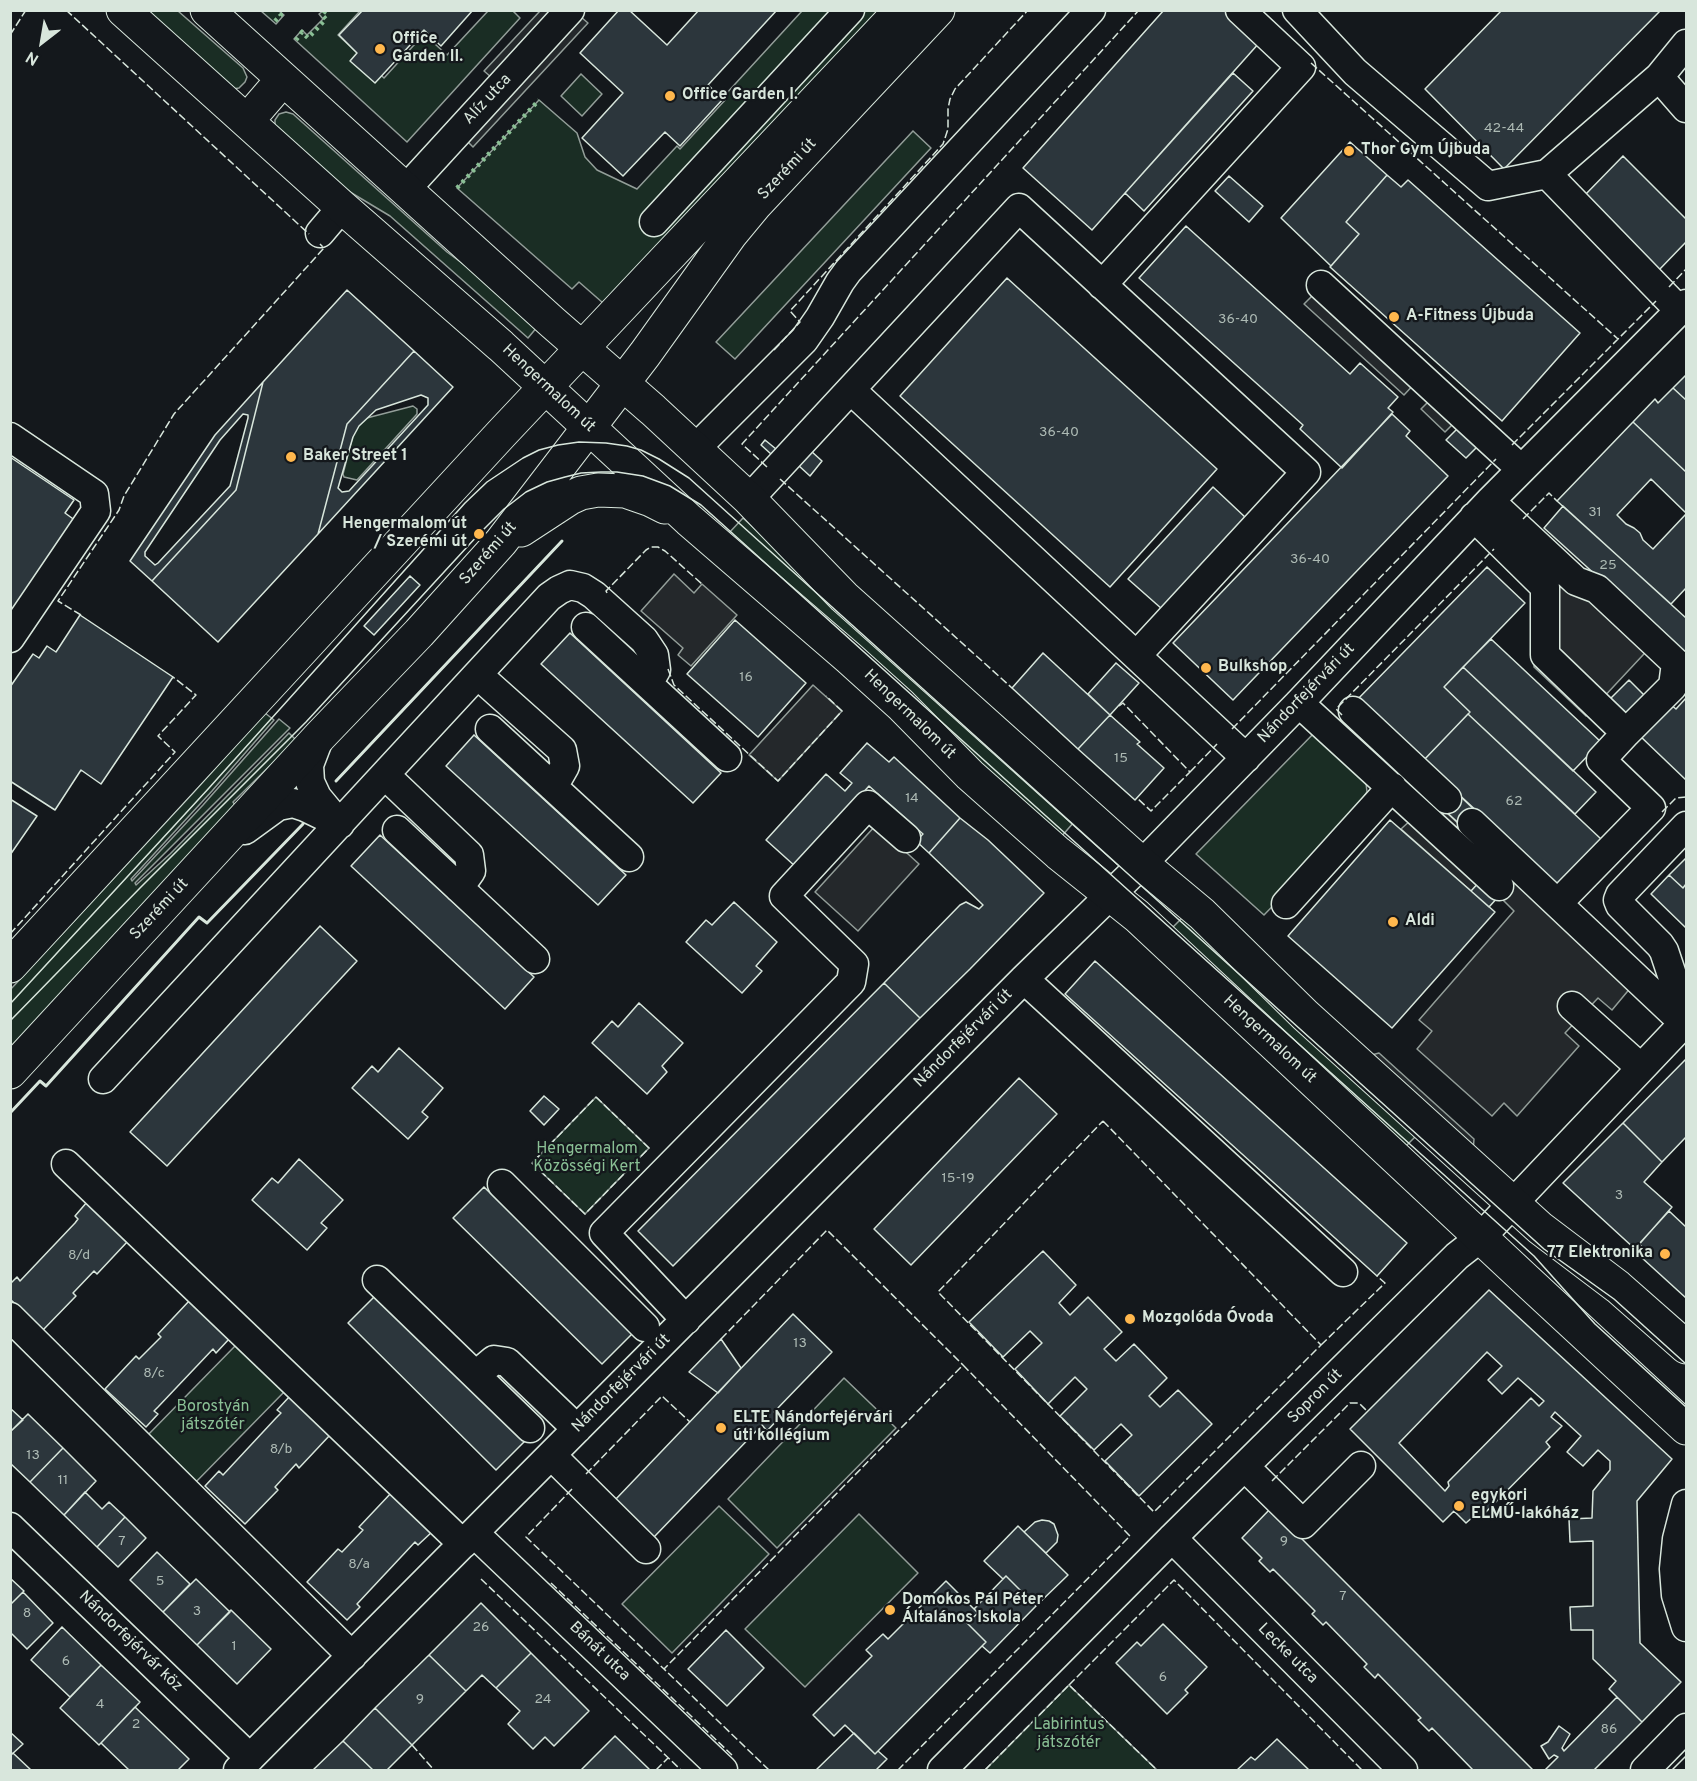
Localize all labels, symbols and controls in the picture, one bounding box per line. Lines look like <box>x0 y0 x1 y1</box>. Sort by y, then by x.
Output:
north arrow <box>12 12 72 72</box>
place label: Office Garden II. <box>392 30 463 68</box>
marker: Office Garden II. <box>373 42 387 56</box>
text: N <box>23 46 43 69</box>
street label: Alíz utca <box>460 71 516 129</box>
place label: Office Garden I. <box>682 86 798 106</box>
marker: Office Garden I. <box>663 89 677 103</box>
house number: 42-44 <box>1484 121 1524 137</box>
street label: Szerémi út <box>755 135 821 205</box>
place label: Thor Gym Újbuda <box>1361 141 1490 161</box>
marker: Thor Gym Újbuda <box>1342 144 1356 158</box>
place label: A-Fitness Újbuda <box>1406 307 1534 327</box>
marker: A-Fitness Újbuda <box>1387 310 1401 324</box>
house number: 36-40 <box>1218 312 1258 328</box>
street label: Hengermalom út <box>497 341 599 437</box>
house number: 36-40 <box>1039 425 1079 441</box>
place label: Baker Street 1 <box>303 447 408 467</box>
marker: Baker Street 1 <box>284 450 298 464</box>
house number: 31 <box>1588 505 1602 521</box>
place label: Hengermalom út / Szerémi út <box>342 515 467 553</box>
street label: Szerémi út <box>456 519 522 589</box>
marker: Hengermalom út / Szerémi út <box>472 527 486 541</box>
house number: 36-40 <box>1290 552 1330 568</box>
house number: 25 <box>1599 558 1617 574</box>
street label: Nándorfejérvári út <box>1254 640 1360 748</box>
place label: Bulkshop <box>1218 658 1287 678</box>
marker: Bulkshop <box>1199 661 1213 675</box>
street label: Hengermalom út <box>859 666 959 764</box>
house number: 16 <box>739 670 753 686</box>
house number: 15 <box>1114 751 1128 767</box>
house number: 14 <box>905 791 919 807</box>
house number: 62 <box>1506 794 1522 810</box>
street label: Szerémi út <box>127 875 193 945</box>
place label: Aldi <box>1405 912 1435 932</box>
marker: Aldi <box>1386 915 1400 929</box>
street label: Nándorfejérvári út <box>911 986 1017 1092</box>
street label: Hengermalom út <box>1218 992 1320 1088</box>
park label: Hengermalom Közösségi Kert <box>533 1140 641 1178</box>
house number: 15-19 <box>941 1171 975 1187</box>
house number: 3 <box>1615 1188 1623 1204</box>
place label: 77 Elektronika <box>1547 1244 1653 1264</box>
marker: 77 Elektronika <box>1658 1247 1672 1261</box>
house number: 8/d <box>68 1248 90 1264</box>
place label: Mozgolóda Óvoda <box>1142 1309 1274 1329</box>
marker: Mozgolóda Óvoda <box>1123 1312 1137 1326</box>
street label: Nándorfejérvári út <box>569 1331 675 1437</box>
house number: 13 <box>793 1336 807 1352</box>
house number: 8/c <box>143 1366 165 1382</box>
street label: Sopron út <box>1285 1366 1347 1428</box>
park label: Borostyán játszótér <box>176 1398 250 1436</box>
place label: ELTE Nándorfejérvári úti kollégium <box>733 1409 893 1447</box>
marker: ELTE Nándorfejérvári úti kollégium <box>714 1421 728 1435</box>
house number: 8/b <box>270 1442 292 1458</box>
house number: 13 <box>26 1448 40 1464</box>
house number: 11 <box>58 1473 68 1489</box>
place label: egykori ELMŰ-lakóház <box>1471 1487 1579 1525</box>
marker: egykori ELMŰ-lakóház <box>1452 1499 1466 1513</box>
house number: 7 <box>118 1534 126 1550</box>
house number: 9 <box>1280 1534 1288 1550</box>
house number: 8/a <box>348 1557 370 1573</box>
house number: 5 <box>156 1574 164 1590</box>
street label: Nándorfejérvár köz <box>74 1587 186 1697</box>
house number: 7 <box>1339 1589 1347 1605</box>
place label: Domokos Pál Péter Általános Iskola <box>902 1591 1043 1629</box>
marker: Domokos Pál Péter Általános Iskola <box>883 1603 897 1617</box>
house number: 3 <box>193 1604 201 1620</box>
house number: 8 <box>23 1606 31 1622</box>
street label: Bánát utca <box>565 1618 633 1686</box>
house number: 26 <box>473 1620 489 1636</box>
street label: Lecke utca <box>1253 1620 1321 1688</box>
house number: 1 <box>231 1639 237 1655</box>
house number: 6 <box>62 1654 70 1670</box>
house number: 6 <box>1159 1670 1167 1686</box>
house number: 9 <box>416 1692 424 1708</box>
house number: 24 <box>534 1692 552 1708</box>
house number: 4 <box>96 1697 104 1713</box>
park label: Labirintus játszótér <box>1033 1716 1105 1754</box>
house number: 2 <box>132 1717 140 1733</box>
house number: 86 <box>1601 1722 1617 1738</box>

